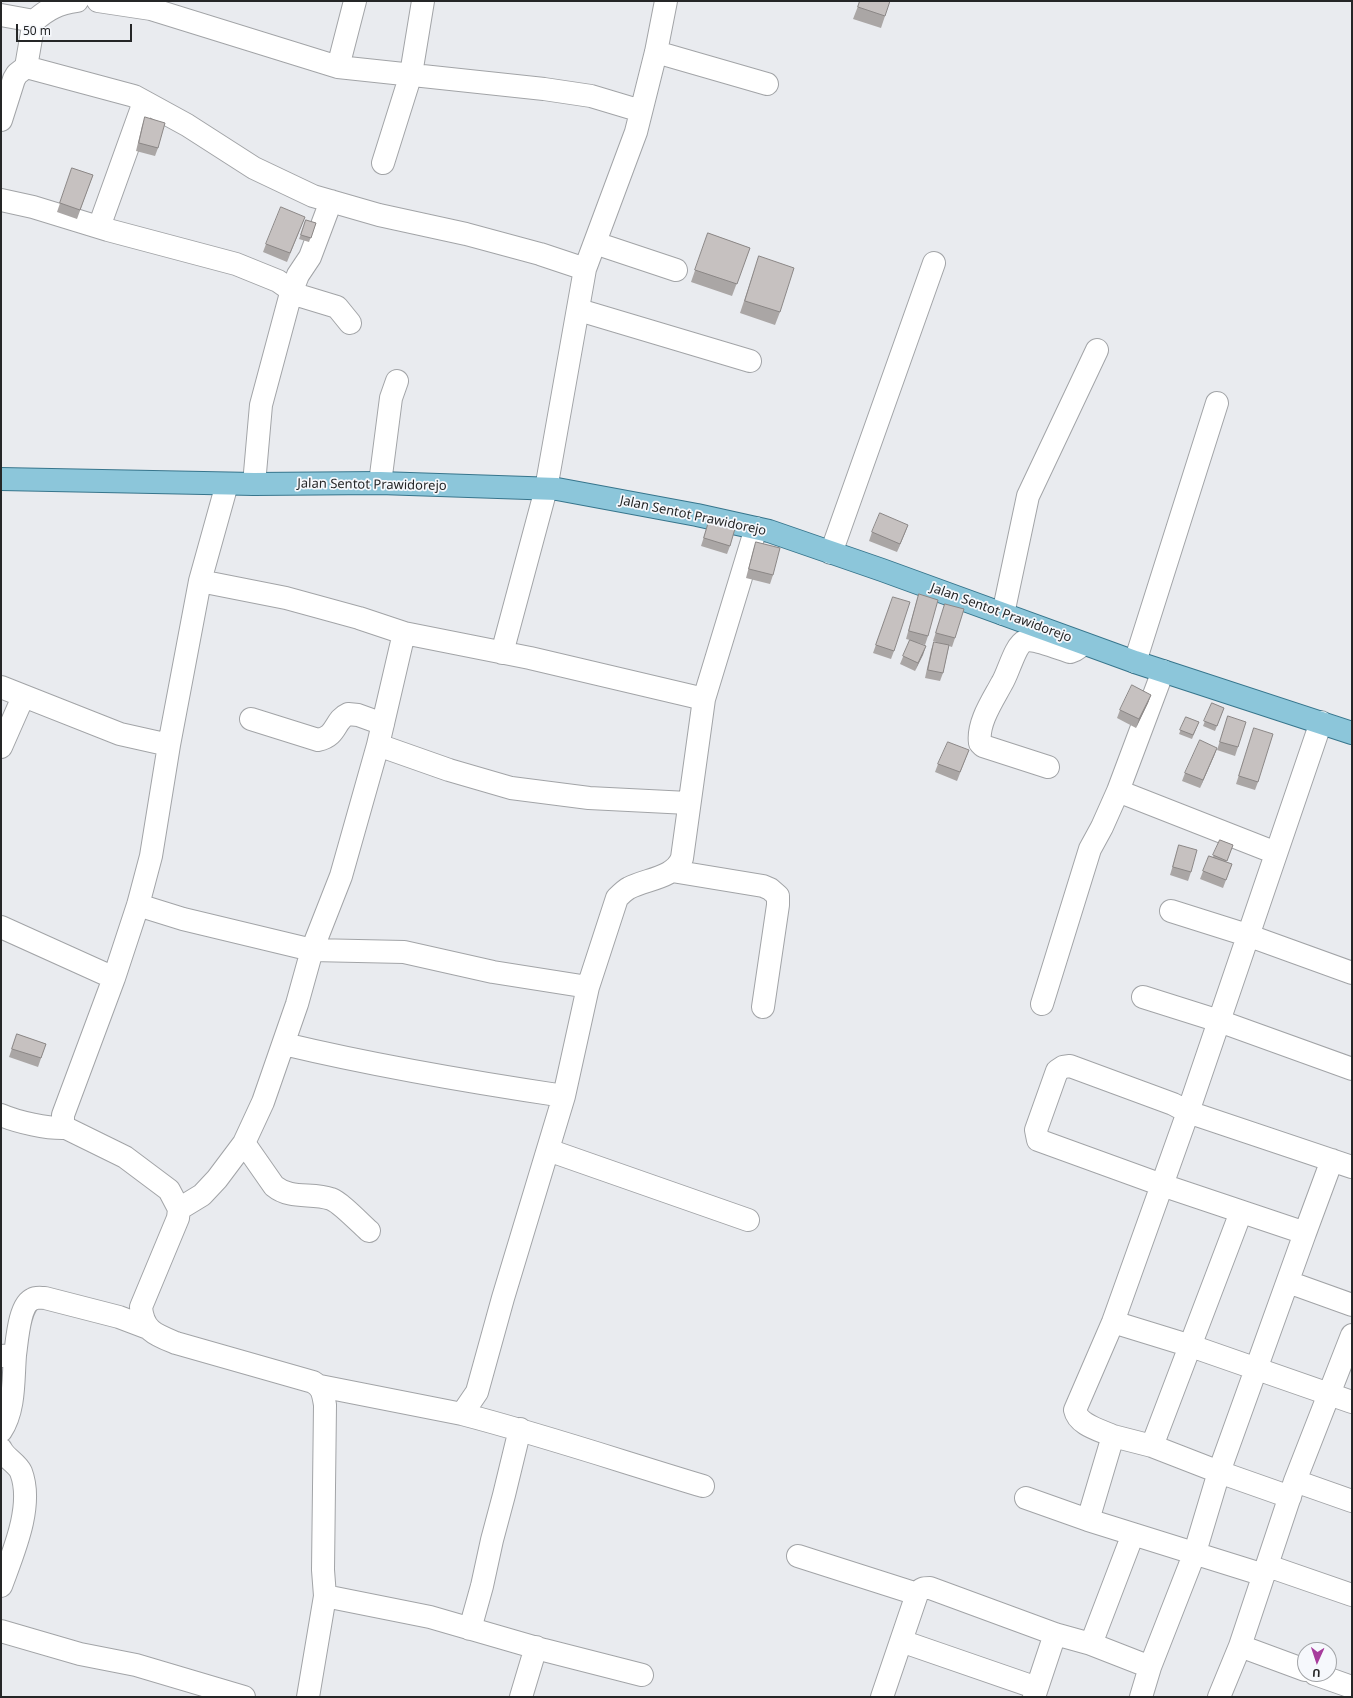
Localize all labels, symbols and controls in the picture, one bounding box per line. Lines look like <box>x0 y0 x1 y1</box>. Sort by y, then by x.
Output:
scale bar <box>18 16 134 42</box>
text: 50 m <box>23 22 51 39</box>
street label: Jalan Sentot Prawidorejo <box>297 476 447 494</box>
street label: Jalan Sentot Prawidorejo <box>618 493 768 539</box>
street label: Jalan Sentot Prawidorejo <box>928 580 1074 646</box>
north arrow <box>1297 1642 1337 1682</box>
text: U <box>1312 1666 1321 1681</box>

